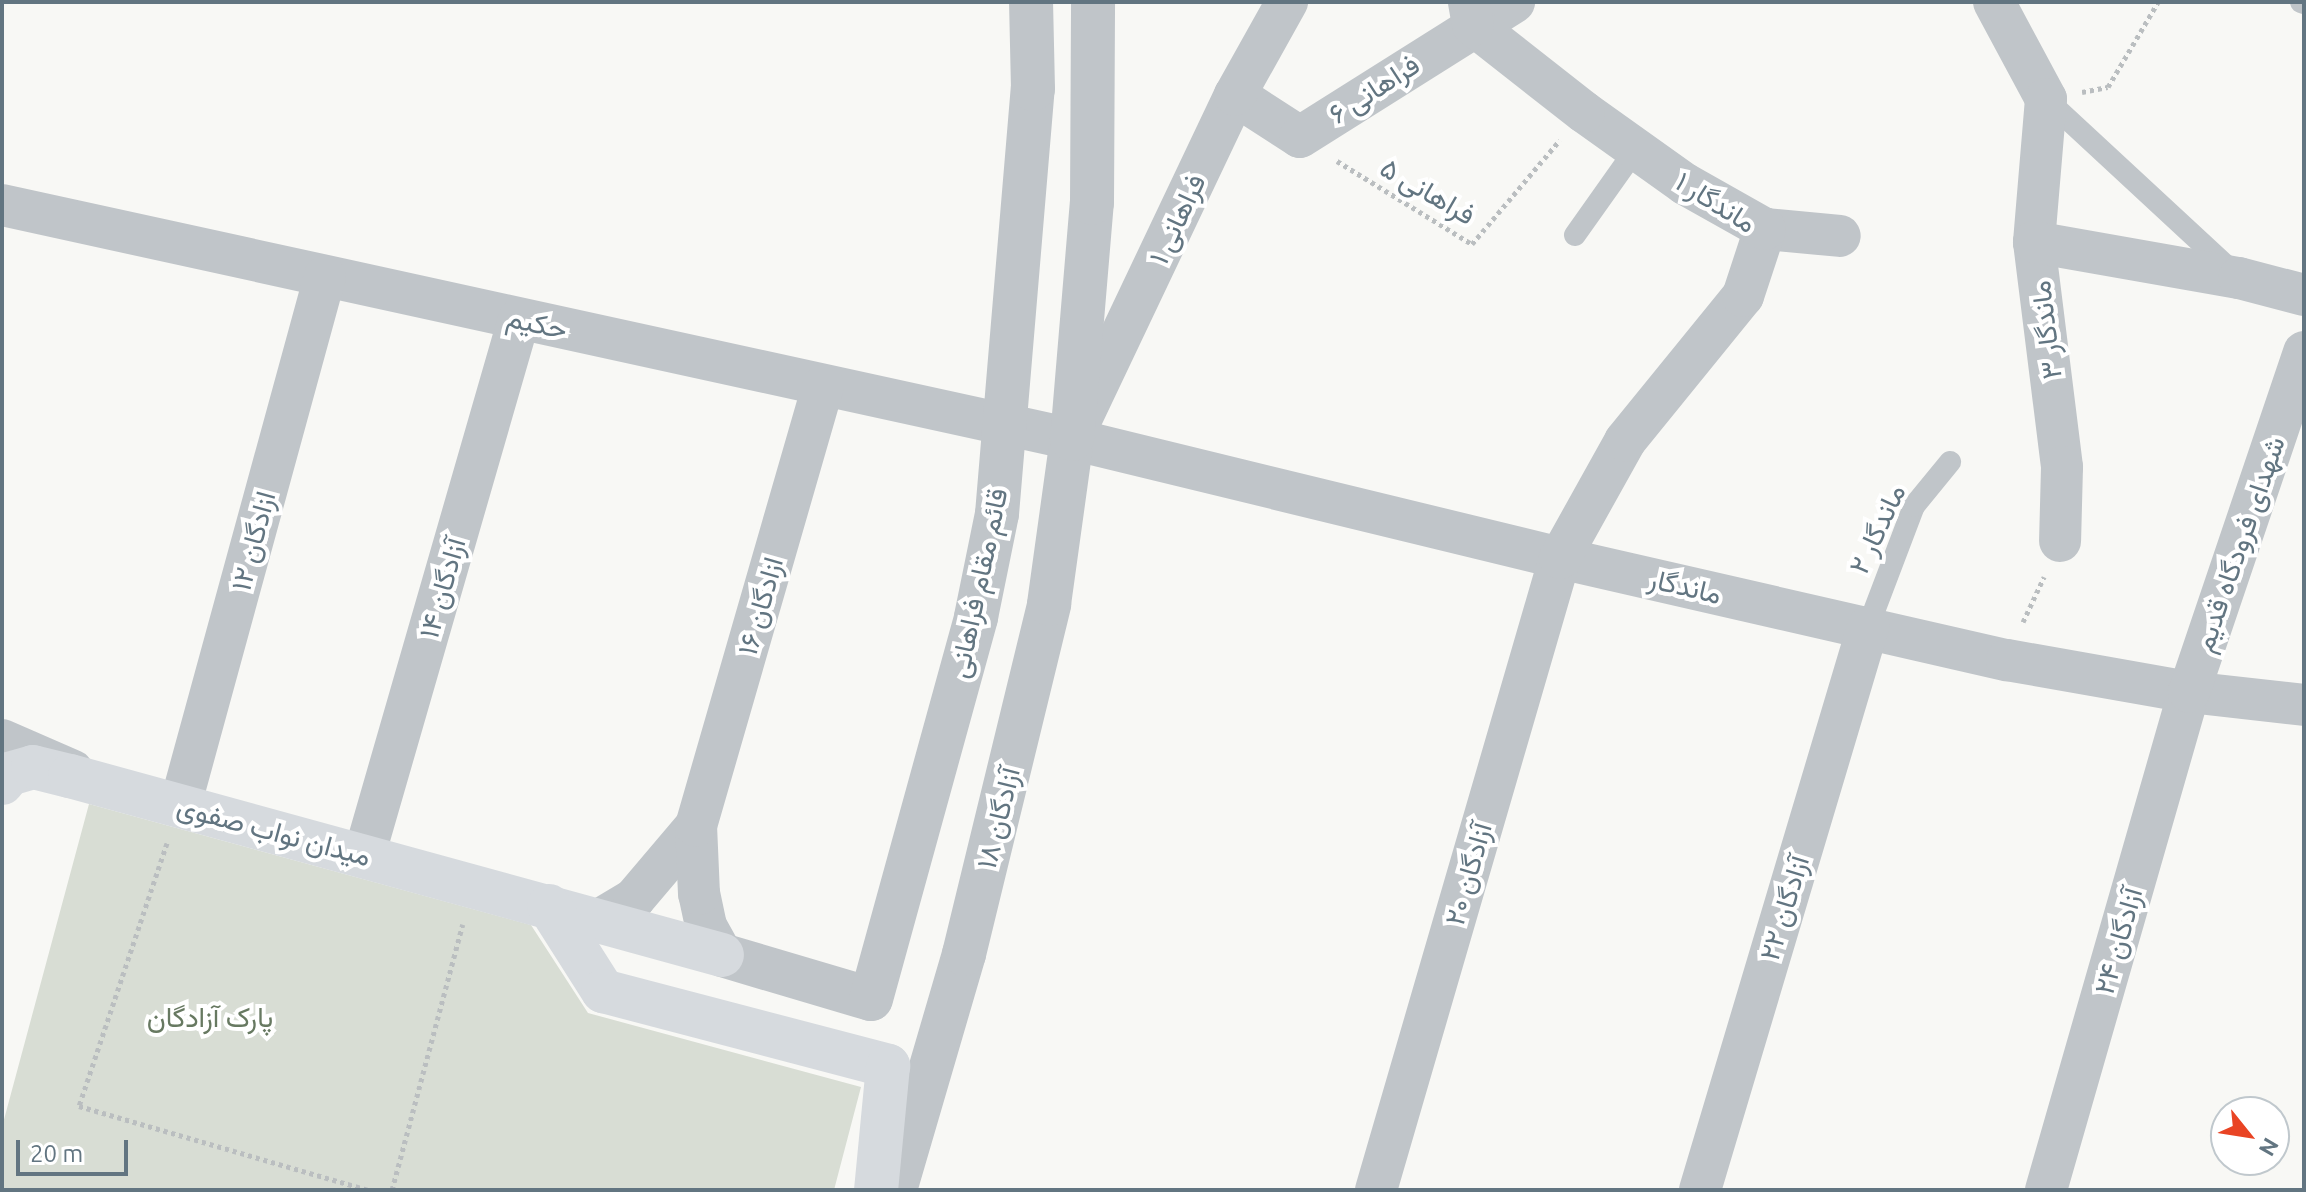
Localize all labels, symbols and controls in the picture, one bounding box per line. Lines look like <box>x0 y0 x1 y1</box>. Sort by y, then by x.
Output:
street label: فراهانی ۶ <box>1322 47 1426 131</box>
street label: فراهانی ۵ <box>1375 150 1481 232</box>
street label: ماندگار ۱ <box>1670 164 1762 240</box>
street label: فراهانی ۱ <box>1142 169 1212 269</box>
street label: ماندگار ۳ <box>2023 279 2069 381</box>
street label: حکیم <box>504 300 570 346</box>
street label: شهدای فرودگاه قدیم <box>2186 432 2292 656</box>
street label: ماندگار ۲ <box>1842 479 1912 579</box>
street label: قائم مقام فراهانی <box>941 485 1015 681</box>
street label: ازادگان ۱۲ <box>224 488 282 594</box>
street label: آزادگان ۱۴ <box>412 534 472 642</box>
street label: ازادگان ۱۶ <box>730 553 790 659</box>
street label: ماندگار <box>1645 561 1725 611</box>
street label: آزادگان ۱۸ <box>969 764 1027 872</box>
street label: میدان نواب صفوی <box>173 789 375 873</box>
street label: آزادگان ۲۰ <box>1437 819 1499 929</box>
street label: آزادگان ۲۲ <box>1752 851 1816 965</box>
street label: آزادگان ۲۴ <box>2087 884 2149 998</box>
park label: پارک آزادگان <box>147 1000 273 1034</box>
north arrow <box>2210 1096 2290 1176</box>
scale bar <box>20 1124 132 1174</box>
text: N <box>2255 1134 2284 1161</box>
text: 20 m <box>30 1140 83 1167</box>

